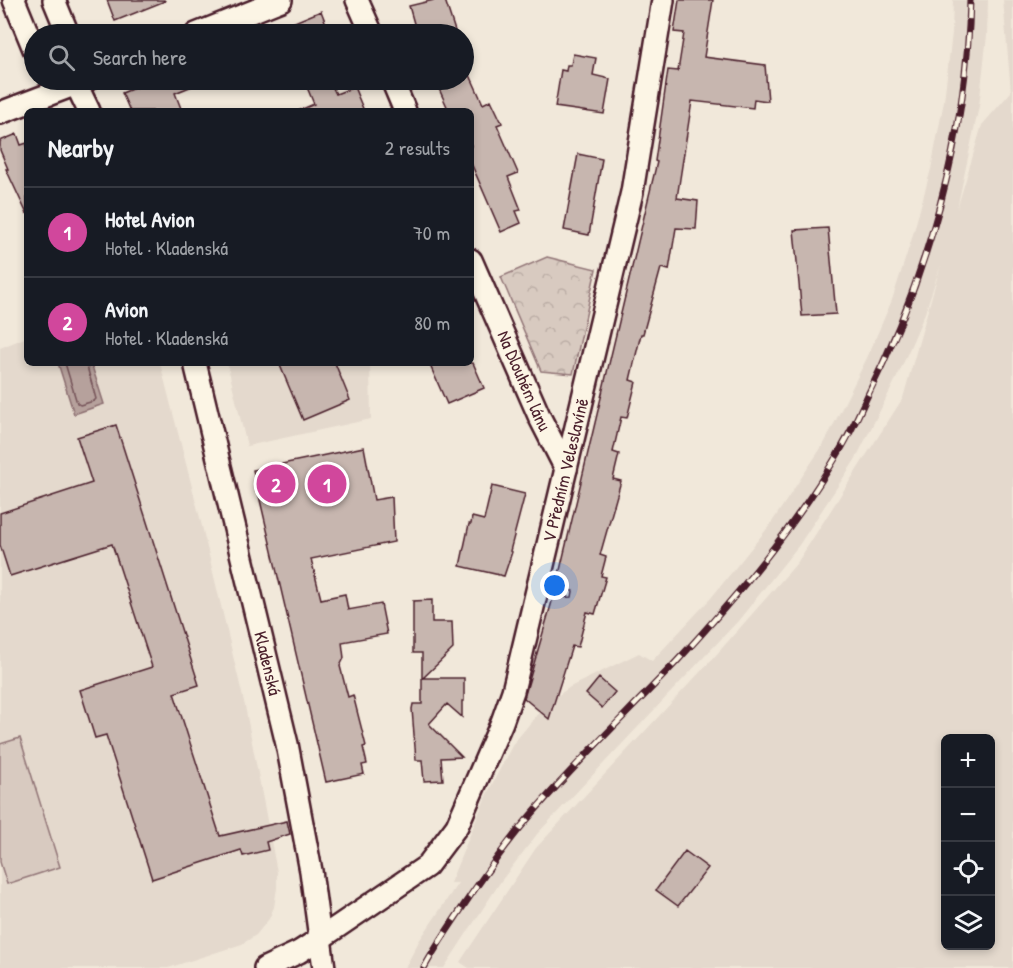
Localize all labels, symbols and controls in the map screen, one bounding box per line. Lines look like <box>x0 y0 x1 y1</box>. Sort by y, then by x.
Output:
search box <box>24 24 474 90</box>
icon: search <box>45 41 78 74</box>
text: Search here <box>93 42 187 72</box>
text: Nearby <box>48 130 114 165</box>
text: 2 results <box>385 134 450 161</box>
text: Hotel Avion <box>105 204 195 234</box>
text: 1 <box>64 219 71 246</box>
text: 70 m <box>413 219 450 246</box>
text: Hotel · Kladenská <box>105 234 228 261</box>
text: Avion <box>105 294 148 324</box>
text: 2 <box>63 309 72 336</box>
text: 80 m <box>414 309 450 336</box>
text: Hotel · Kladenská <box>105 324 228 351</box>
street label: Na Dlouhém lánu <box>491 327 558 435</box>
street label: V Předním Veleslavíně <box>536 396 594 545</box>
pin: 2 <box>256 462 296 506</box>
pin: 1 <box>308 462 346 506</box>
your location <box>540 571 569 600</box>
street label: Kladenská <box>248 629 288 698</box>
map controls <box>941 734 995 950</box>
button: + <box>941 734 995 788</box>
button: − <box>941 788 995 842</box>
button: locate <box>941 842 995 896</box>
button: layers <box>941 896 995 950</box>

